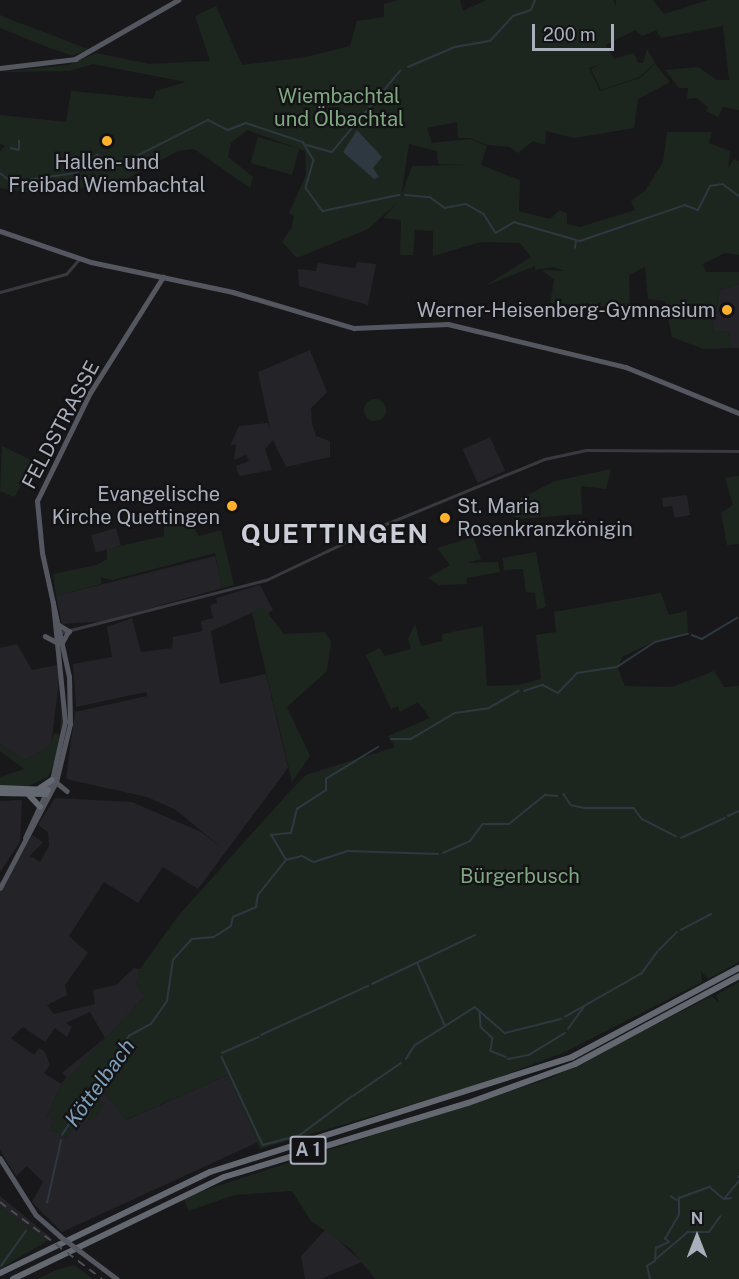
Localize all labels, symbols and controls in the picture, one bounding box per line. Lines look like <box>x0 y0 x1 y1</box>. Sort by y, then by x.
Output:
scale bar <box>535 12 618 50</box>
text: 200 m <box>543 24 596 45</box>
park label: Wiembachtal und Ölbachtal <box>274 84 404 131</box>
marker: Hallen- und Freibad Wiembachtal <box>100 134 114 148</box>
place label: Hallen- und Freibad Wiembachtal <box>8 150 206 197</box>
place label: Werner-Heisenberg-Gymnasium <box>417 298 715 322</box>
marker: Werner-Heisenberg-Gymnasium <box>720 303 734 317</box>
street label: FELDSTRASSE <box>17 357 105 493</box>
place label: Evangelische Kirche Quettingen <box>52 482 220 529</box>
place label: St. Maria Rosenkranzkönigin <box>457 494 633 541</box>
marker: Evangelische Kirche Quettingen <box>225 499 239 513</box>
marker: St. Maria Rosenkranzkönigin <box>438 511 452 525</box>
district label: QUETTINGEN <box>241 518 429 550</box>
park label: Bürgerbusch <box>460 864 580 888</box>
water label: Köttelbach <box>60 1034 140 1132</box>
road number: A 1 <box>288 1135 328 1165</box>
north arrow <box>667 1207 727 1267</box>
text: N <box>691 1209 703 1228</box>

